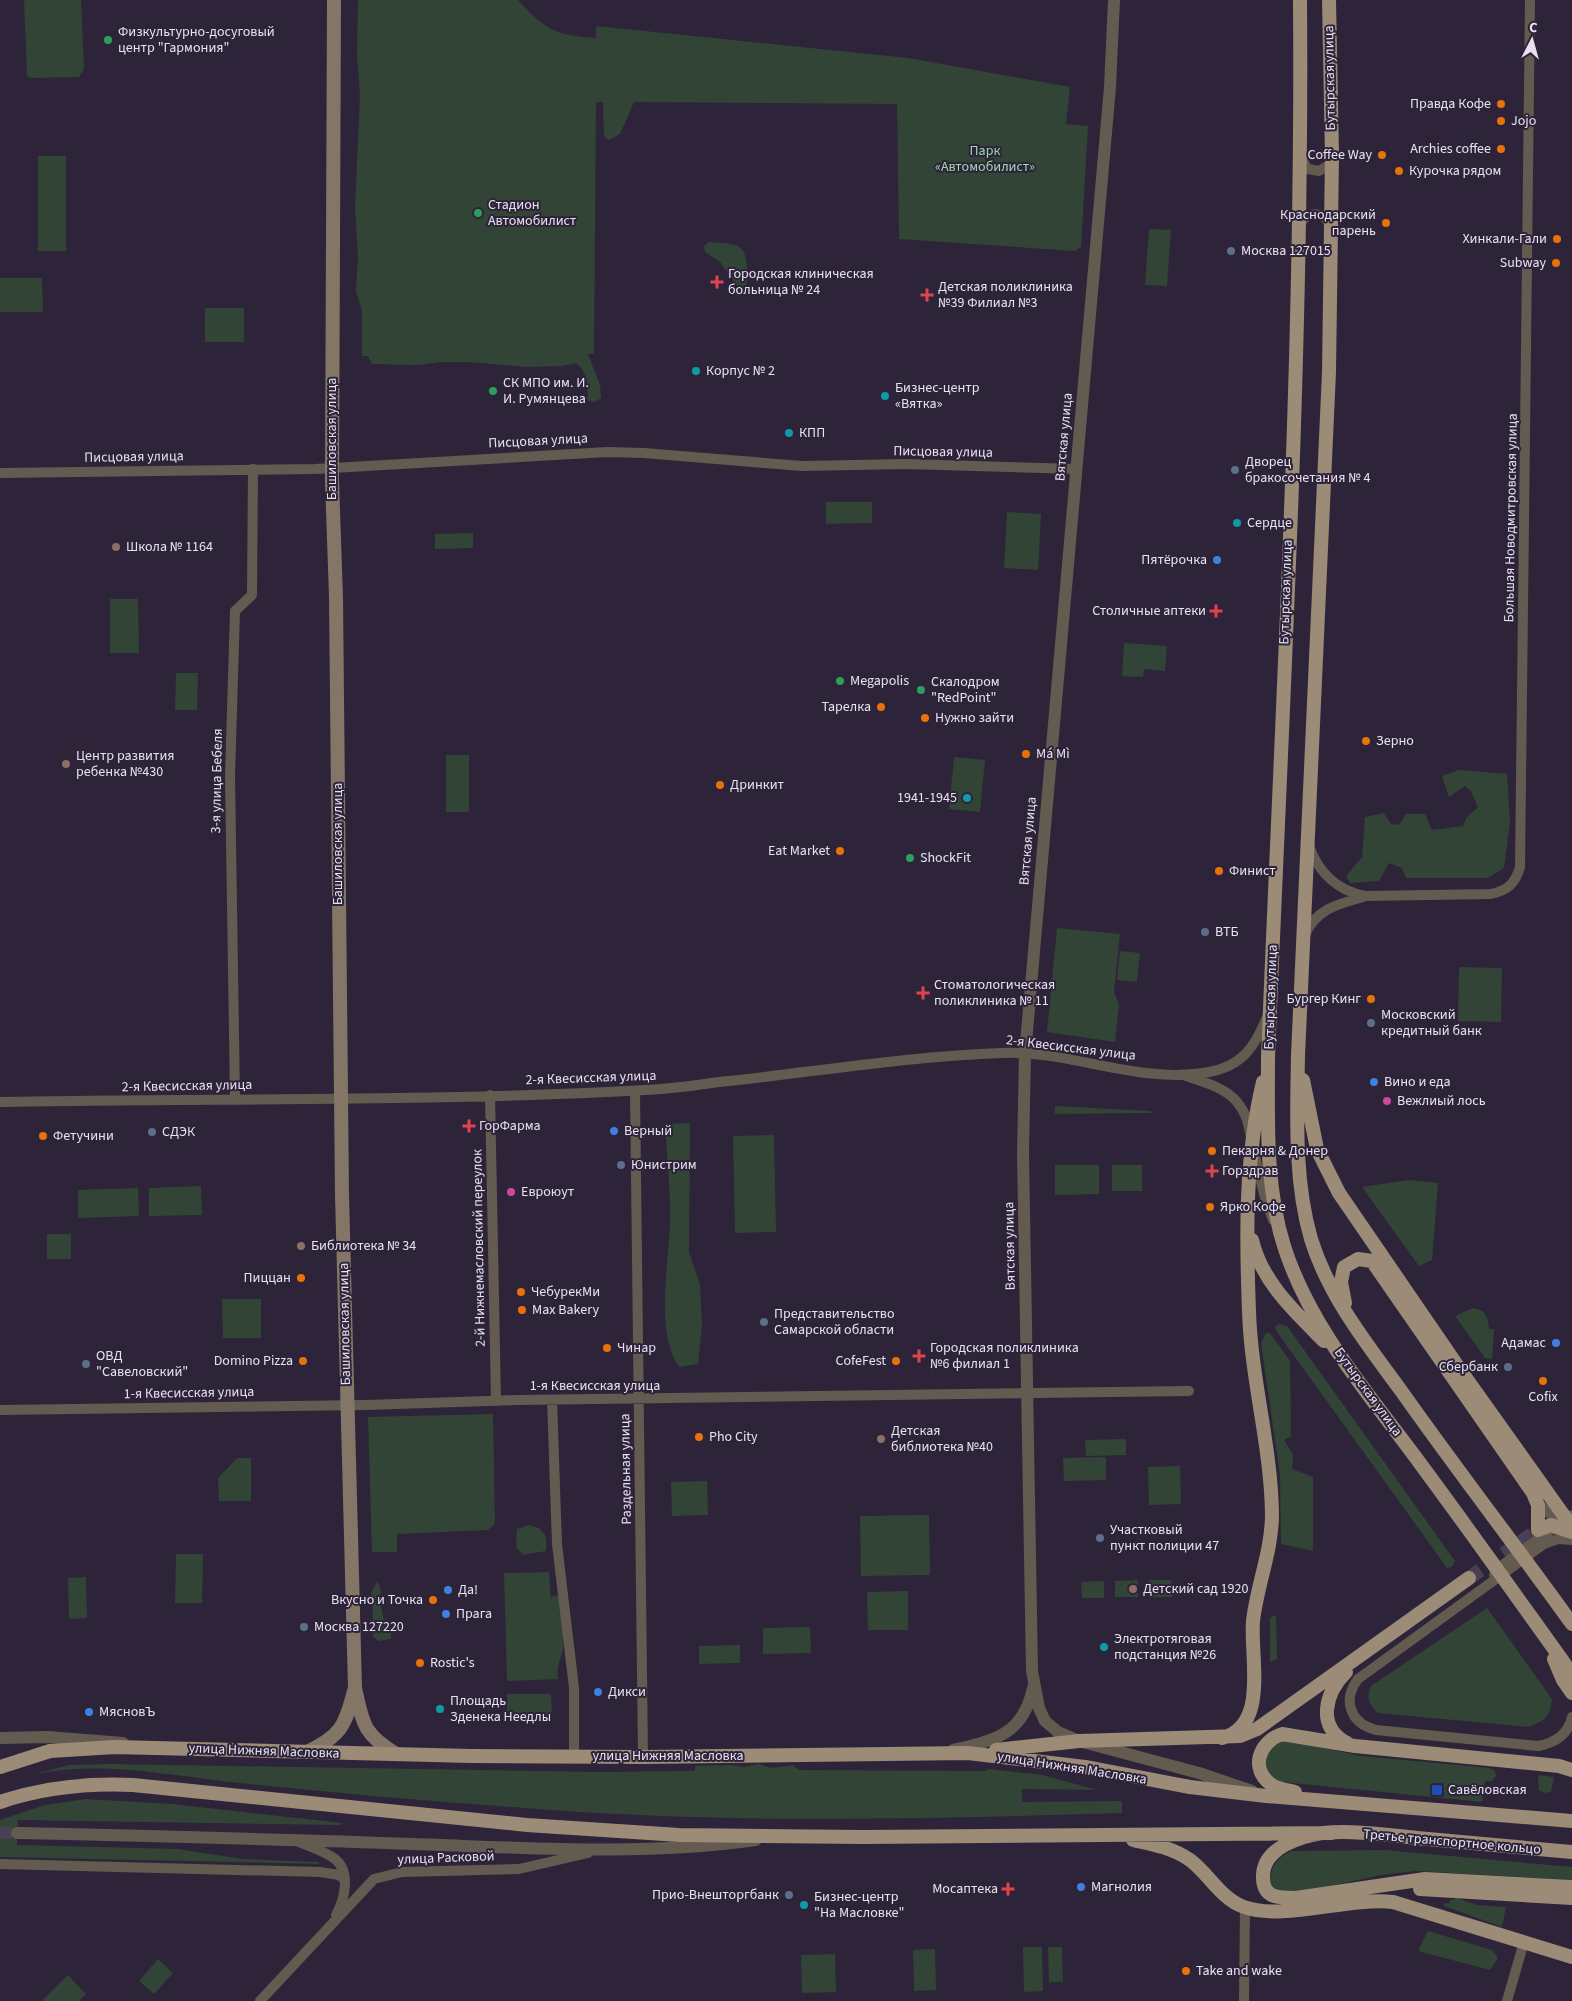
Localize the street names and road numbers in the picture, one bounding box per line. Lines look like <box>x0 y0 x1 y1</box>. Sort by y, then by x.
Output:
street label: Бутырская улица <box>1319 25 1341 131</box>
street label: Башиловская улица <box>322 378 342 500</box>
street label: Вятская улица <box>1050 392 1078 482</box>
street label: Большая Новодмитровская улица <box>1499 413 1523 623</box>
street label: Писцовая улица <box>488 428 588 454</box>
street label: Писцовая улица <box>893 441 993 463</box>
street label: Писцовая улица <box>84 446 184 468</box>
street label: Бутырская улица <box>1274 539 1298 645</box>
street label: 3-я улица Бебеля <box>206 728 228 834</box>
street label: Башиловская улица <box>328 783 348 905</box>
street label: Вятская улица <box>1014 796 1042 886</box>
street label: Бутырская улица <box>1259 944 1283 1050</box>
street label: 2-я Квесисская улица <box>1005 1030 1137 1066</box>
street label: 2-я Квесисская улица <box>525 1066 657 1090</box>
street label: 2-я Квесисская улица <box>121 1075 253 1097</box>
street label: 2-й Нижнемасловский переулок <box>467 1149 491 1347</box>
street label: Вятская улица <box>999 1202 1021 1290</box>
street label: Башиловская улица <box>334 1263 356 1385</box>
street label: Бутырская улица <box>1329 1344 1407 1440</box>
street label: 1-я Квесисская улица <box>530 1376 660 1396</box>
street label: 1-я Квесисская улица <box>123 1382 255 1404</box>
street label: Раздельная улица <box>615 1413 637 1525</box>
street label: улица Нижняя Масловка <box>188 1738 340 1764</box>
street label: улица Нижняя Масловка <box>592 1746 744 1766</box>
street label: улица Нижняя Масловка <box>996 1746 1148 1790</box>
street label: Третье транспортное кольцо <box>1362 1824 1542 1860</box>
street label: улица Расковой <box>397 1846 495 1870</box>

